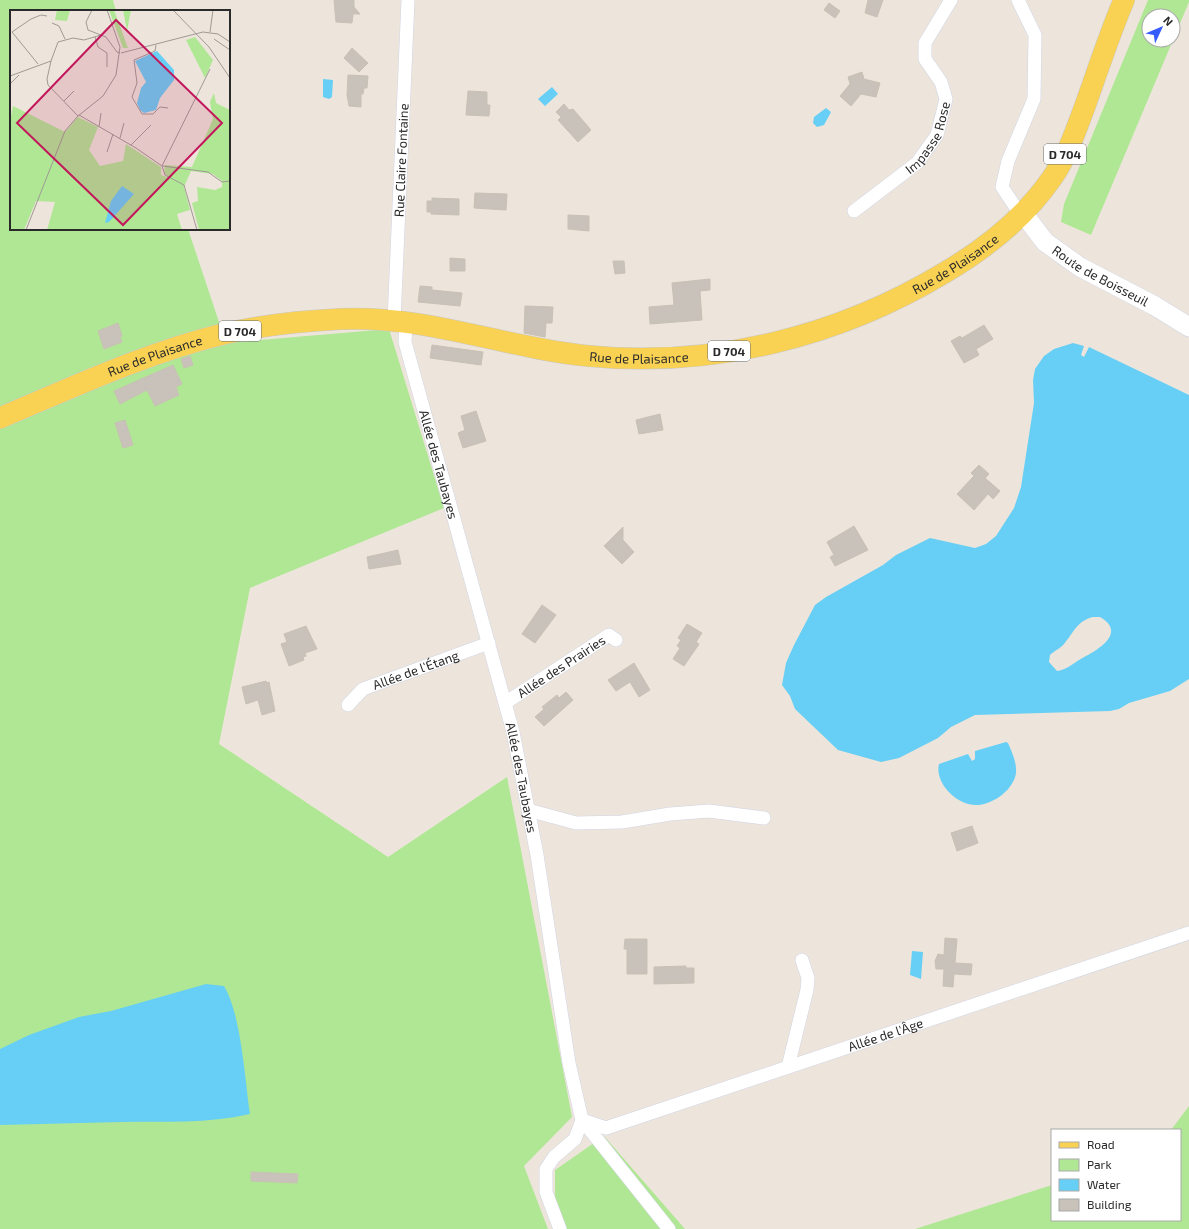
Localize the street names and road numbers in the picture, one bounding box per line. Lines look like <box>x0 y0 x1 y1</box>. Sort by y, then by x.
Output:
street label: Impasse Rose <box>902 100 953 177</box>
street label: Rue Claire Fontaine <box>391 103 411 217</box>
road number: D 704 <box>1044 144 1086 164</box>
street label: Rue de Plaisance <box>909 231 1002 297</box>
street label: Route de Boisseuil <box>1049 242 1152 309</box>
road number: D 704 <box>219 321 261 341</box>
street label: Rue de Plaisance <box>105 332 204 380</box>
road number: D 704 <box>708 341 750 361</box>
street label: Rue de Plaisance <box>589 348 689 367</box>
street label: Allée des Taubayes <box>416 408 462 521</box>
street label: Allée des Prairies <box>514 632 608 701</box>
street label: Allée de l'Étang <box>370 647 461 693</box>
street label: Allée des Taubayes <box>503 720 540 834</box>
street label: Allée de l'Âge <box>846 1015 925 1055</box>

